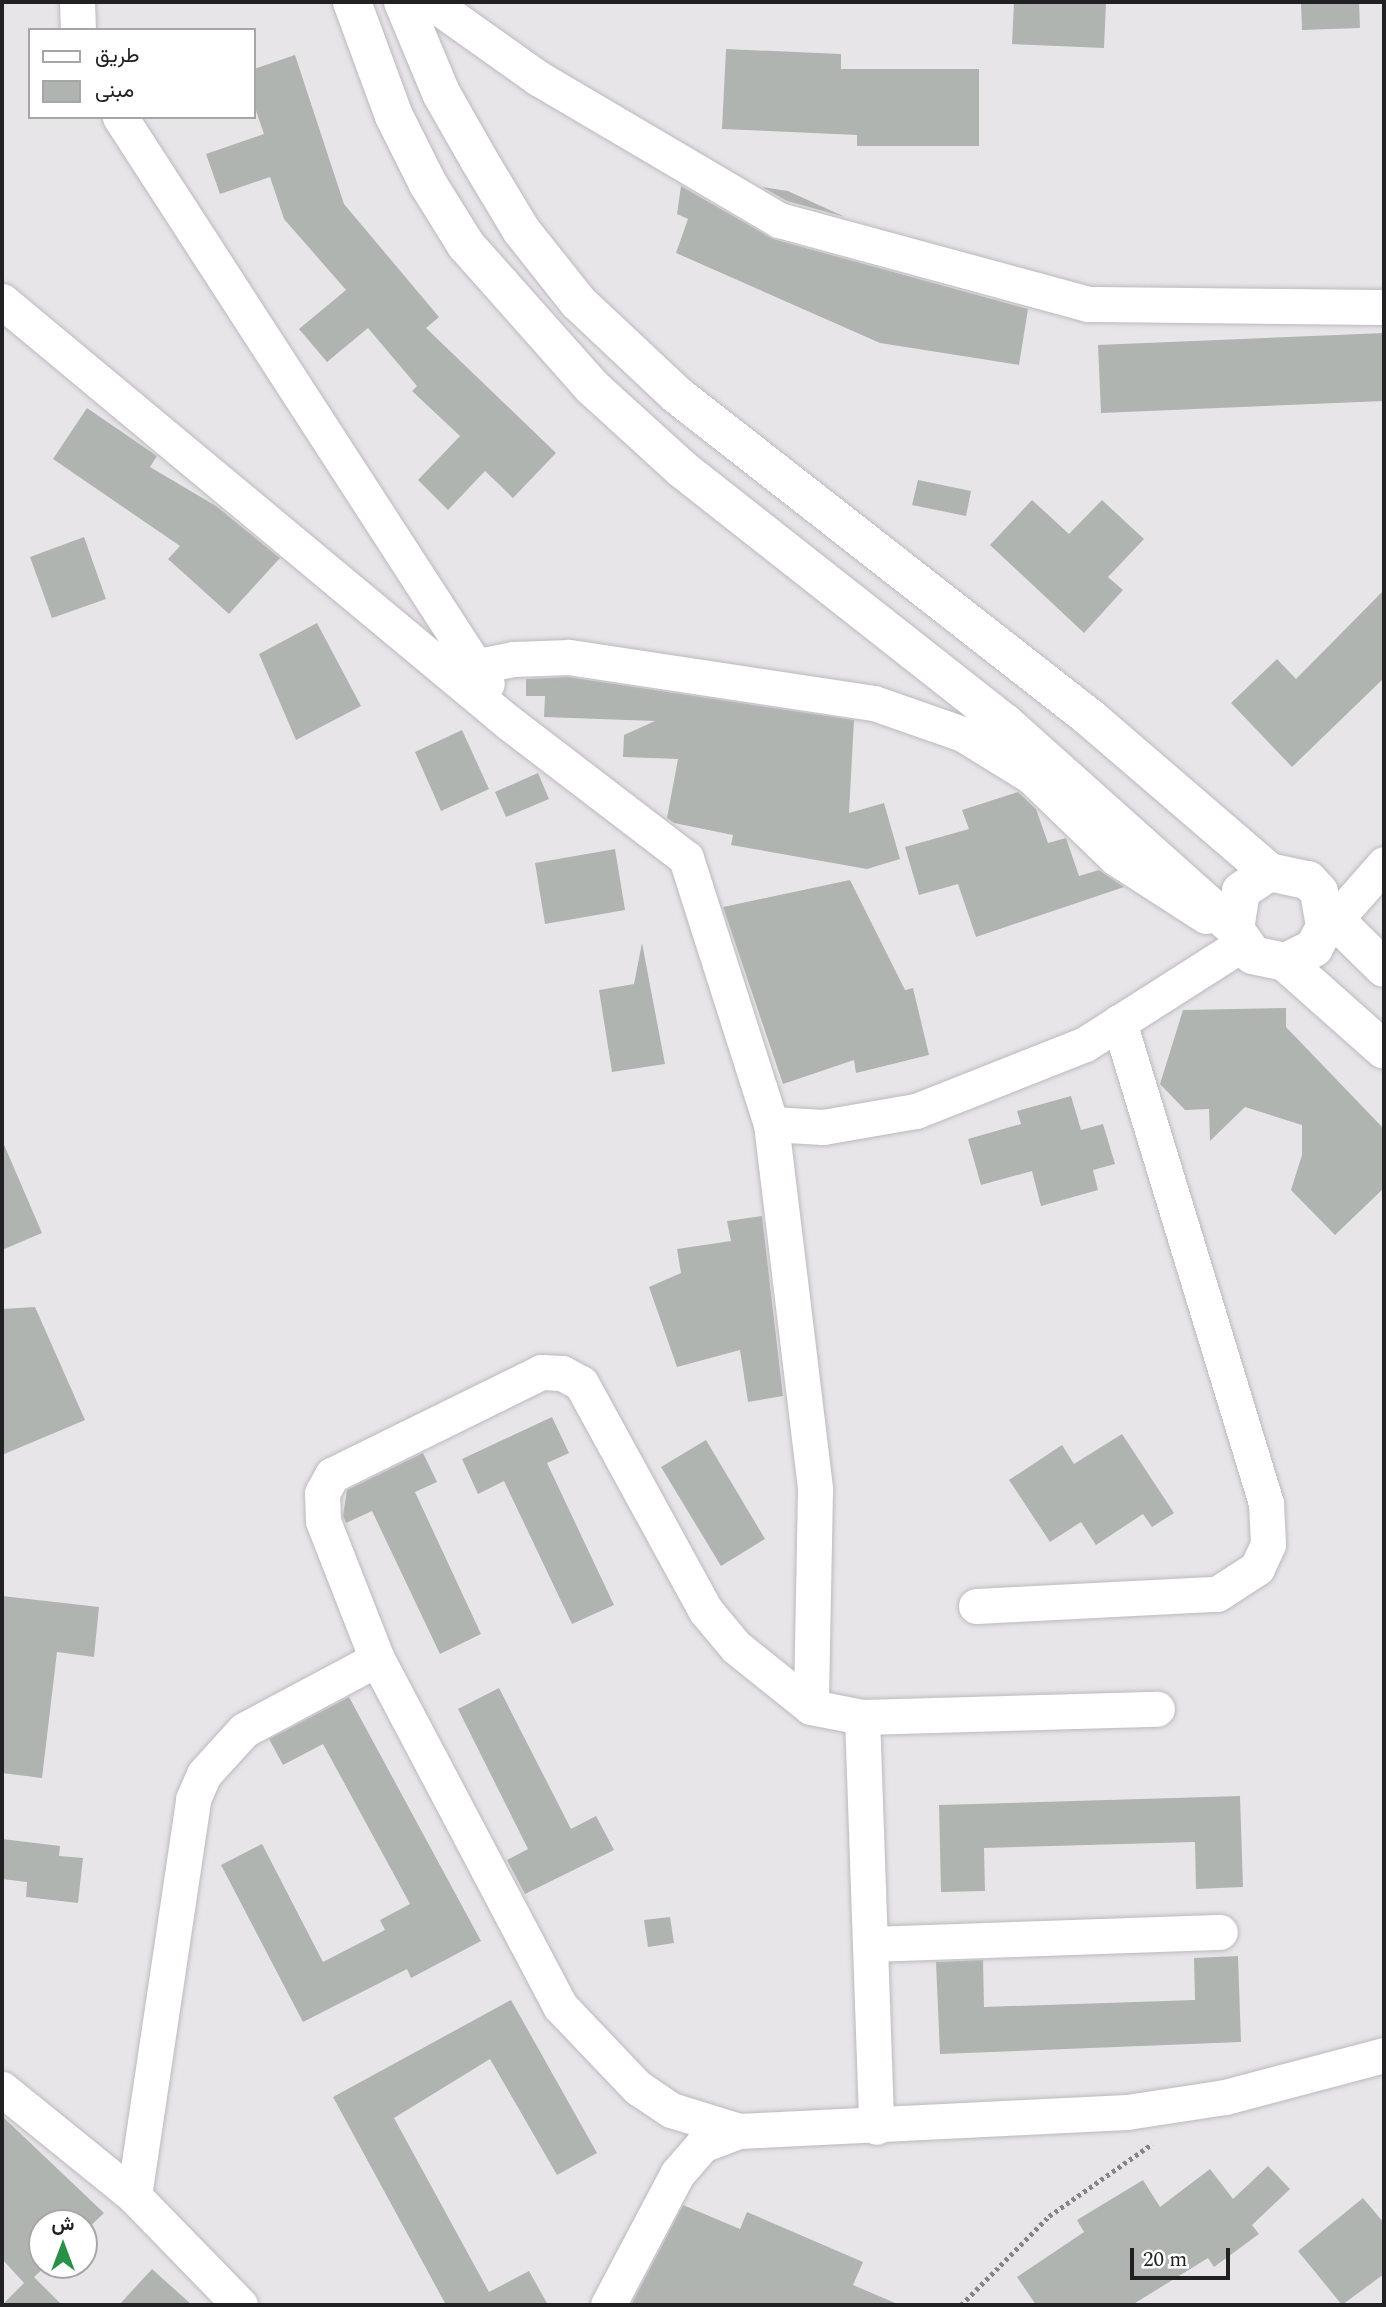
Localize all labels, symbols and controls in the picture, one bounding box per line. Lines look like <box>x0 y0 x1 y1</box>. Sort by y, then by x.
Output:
legend <box>28 28 256 119</box>
text: طريق <box>95 40 140 72</box>
text: مبنى <box>95 75 134 107</box>
north arrow <box>28 2209 98 2279</box>
text: ش <box>52 2210 74 2239</box>
scale bar <box>1134 2234 1234 2278</box>
text: 20 m <box>1143 2244 1187 2276</box>

